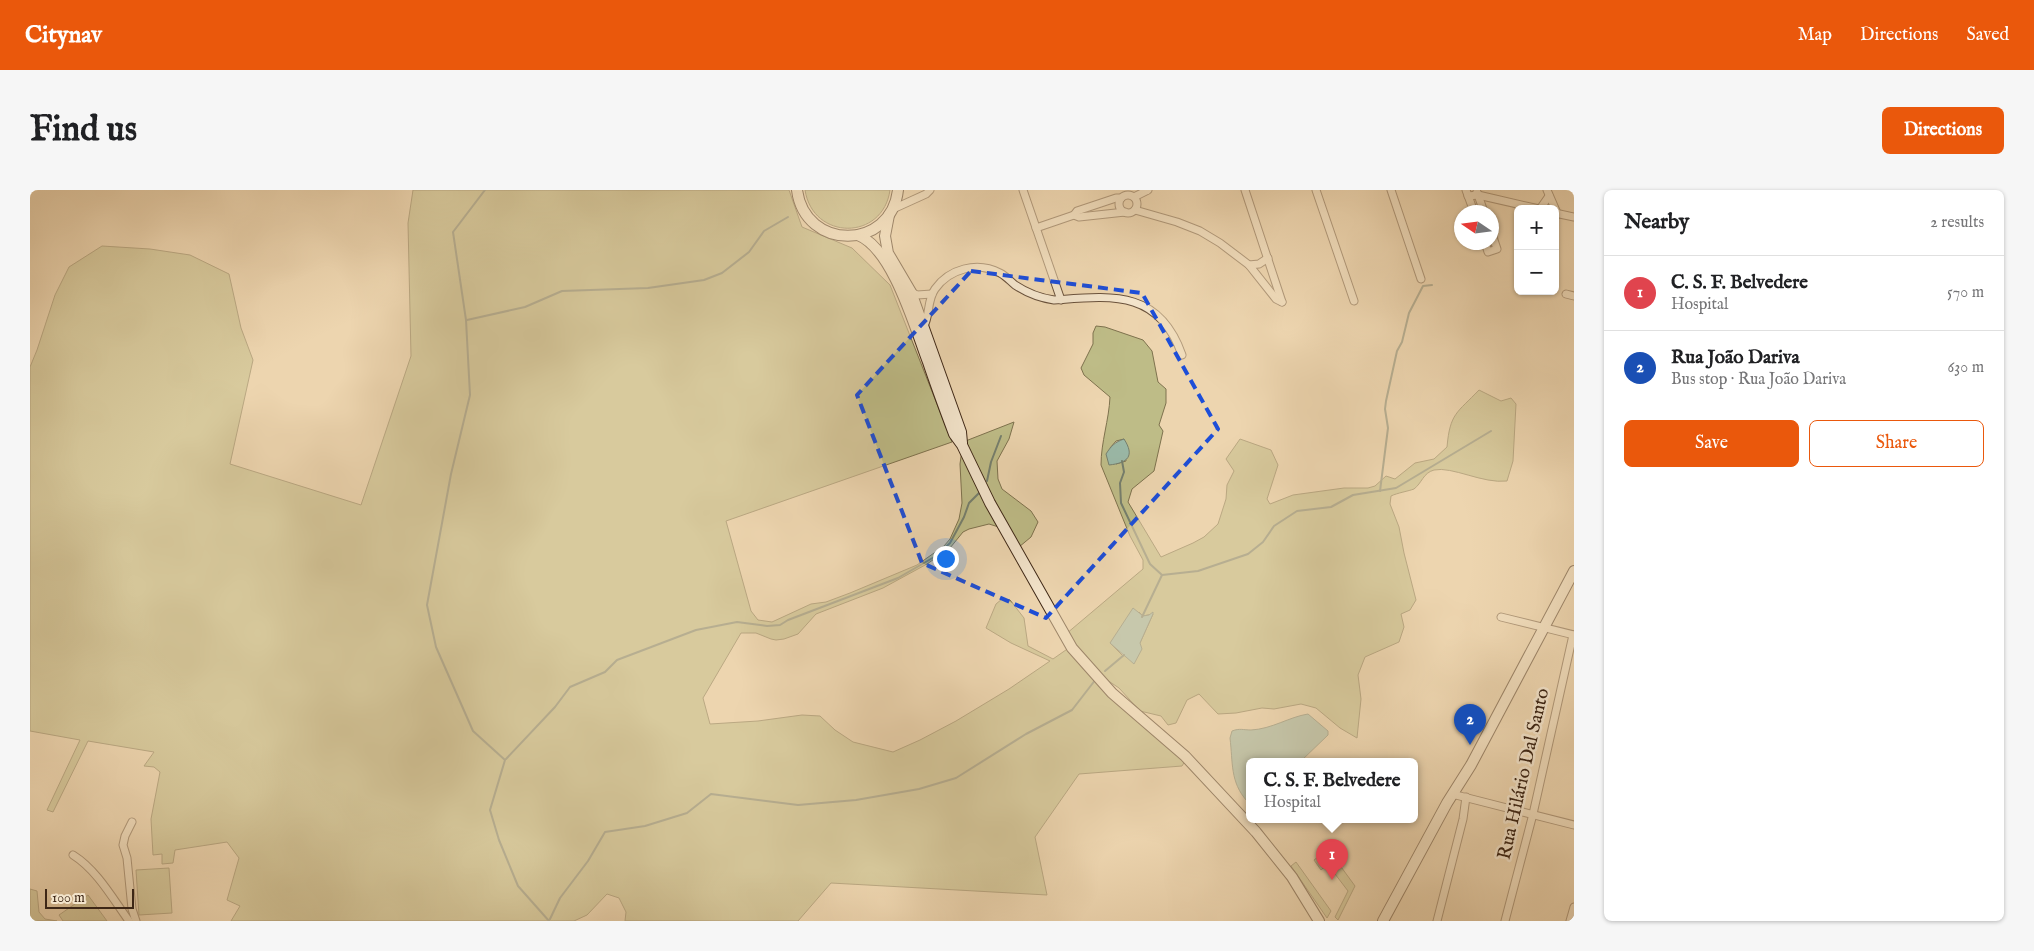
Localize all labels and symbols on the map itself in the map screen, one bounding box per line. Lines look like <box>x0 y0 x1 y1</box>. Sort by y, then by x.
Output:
north arrow <box>1454 205 1499 250</box>
your location <box>933 546 959 572</box>
street label: Rua Hilário Dal Santo <box>1493 686 1555 862</box>
pin: 2 <box>1454 704 1486 745</box>
pin: 1 <box>1316 839 1348 880</box>
scale bar <box>45 886 134 909</box>

